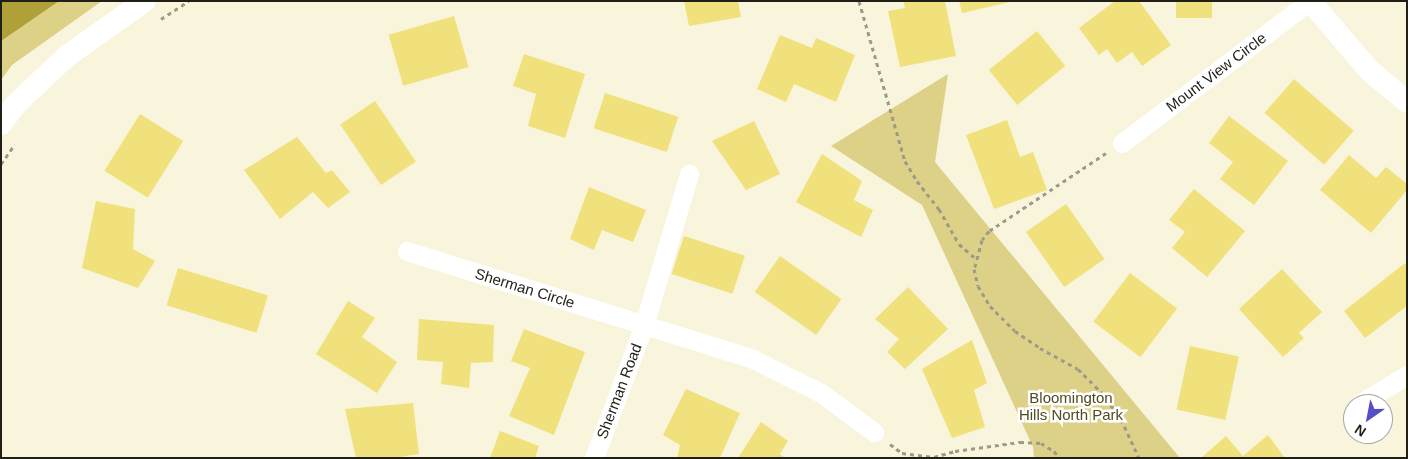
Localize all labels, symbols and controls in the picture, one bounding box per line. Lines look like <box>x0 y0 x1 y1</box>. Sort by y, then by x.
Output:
street label: Mount View Circle <box>1162 29 1270 115</box>
street label: Sherman Circle <box>473 264 577 312</box>
street label: Sherman Road <box>593 341 645 441</box>
park label: Bloomington Hills North Park <box>1019 388 1123 423</box>
north arrow <box>1343 394 1393 444</box>
text: N <box>1352 421 1369 440</box>

